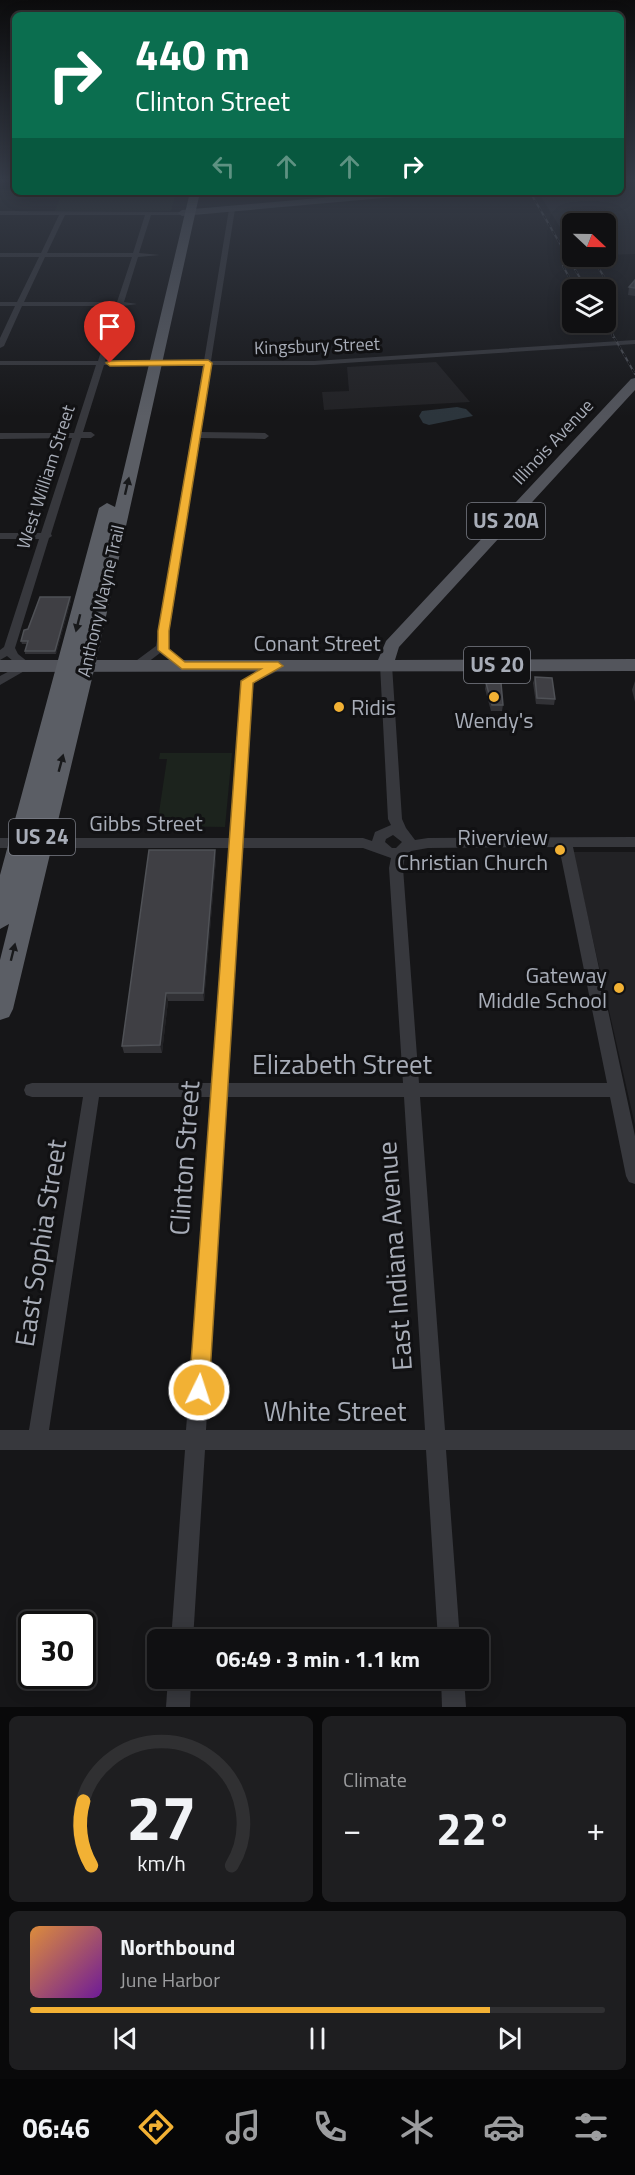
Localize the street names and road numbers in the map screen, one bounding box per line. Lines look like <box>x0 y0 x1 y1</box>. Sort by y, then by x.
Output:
street label: Kingsbury Street <box>254 330 381 361</box>
street label: Illinois Avenue <box>506 393 599 491</box>
street label: West William Street <box>10 401 82 552</box>
road number: US 20A <box>467 503 545 539</box>
street label: Anthony Wayne Trail <box>70 522 131 680</box>
street label: Conant Street <box>253 626 381 660</box>
road number: US 20 <box>464 647 530 683</box>
street label: Gibbs Street <box>89 806 203 840</box>
road number: US 24 <box>9 819 75 855</box>
street label: Elizabeth Street <box>252 1043 433 1084</box>
street label: Clinton Street <box>158 1079 209 1237</box>
street label: East Sophia Street <box>3 1136 76 1349</box>
street label: East Indiana Avenue <box>365 1140 422 1372</box>
street label: White Street <box>264 1390 407 1431</box>

